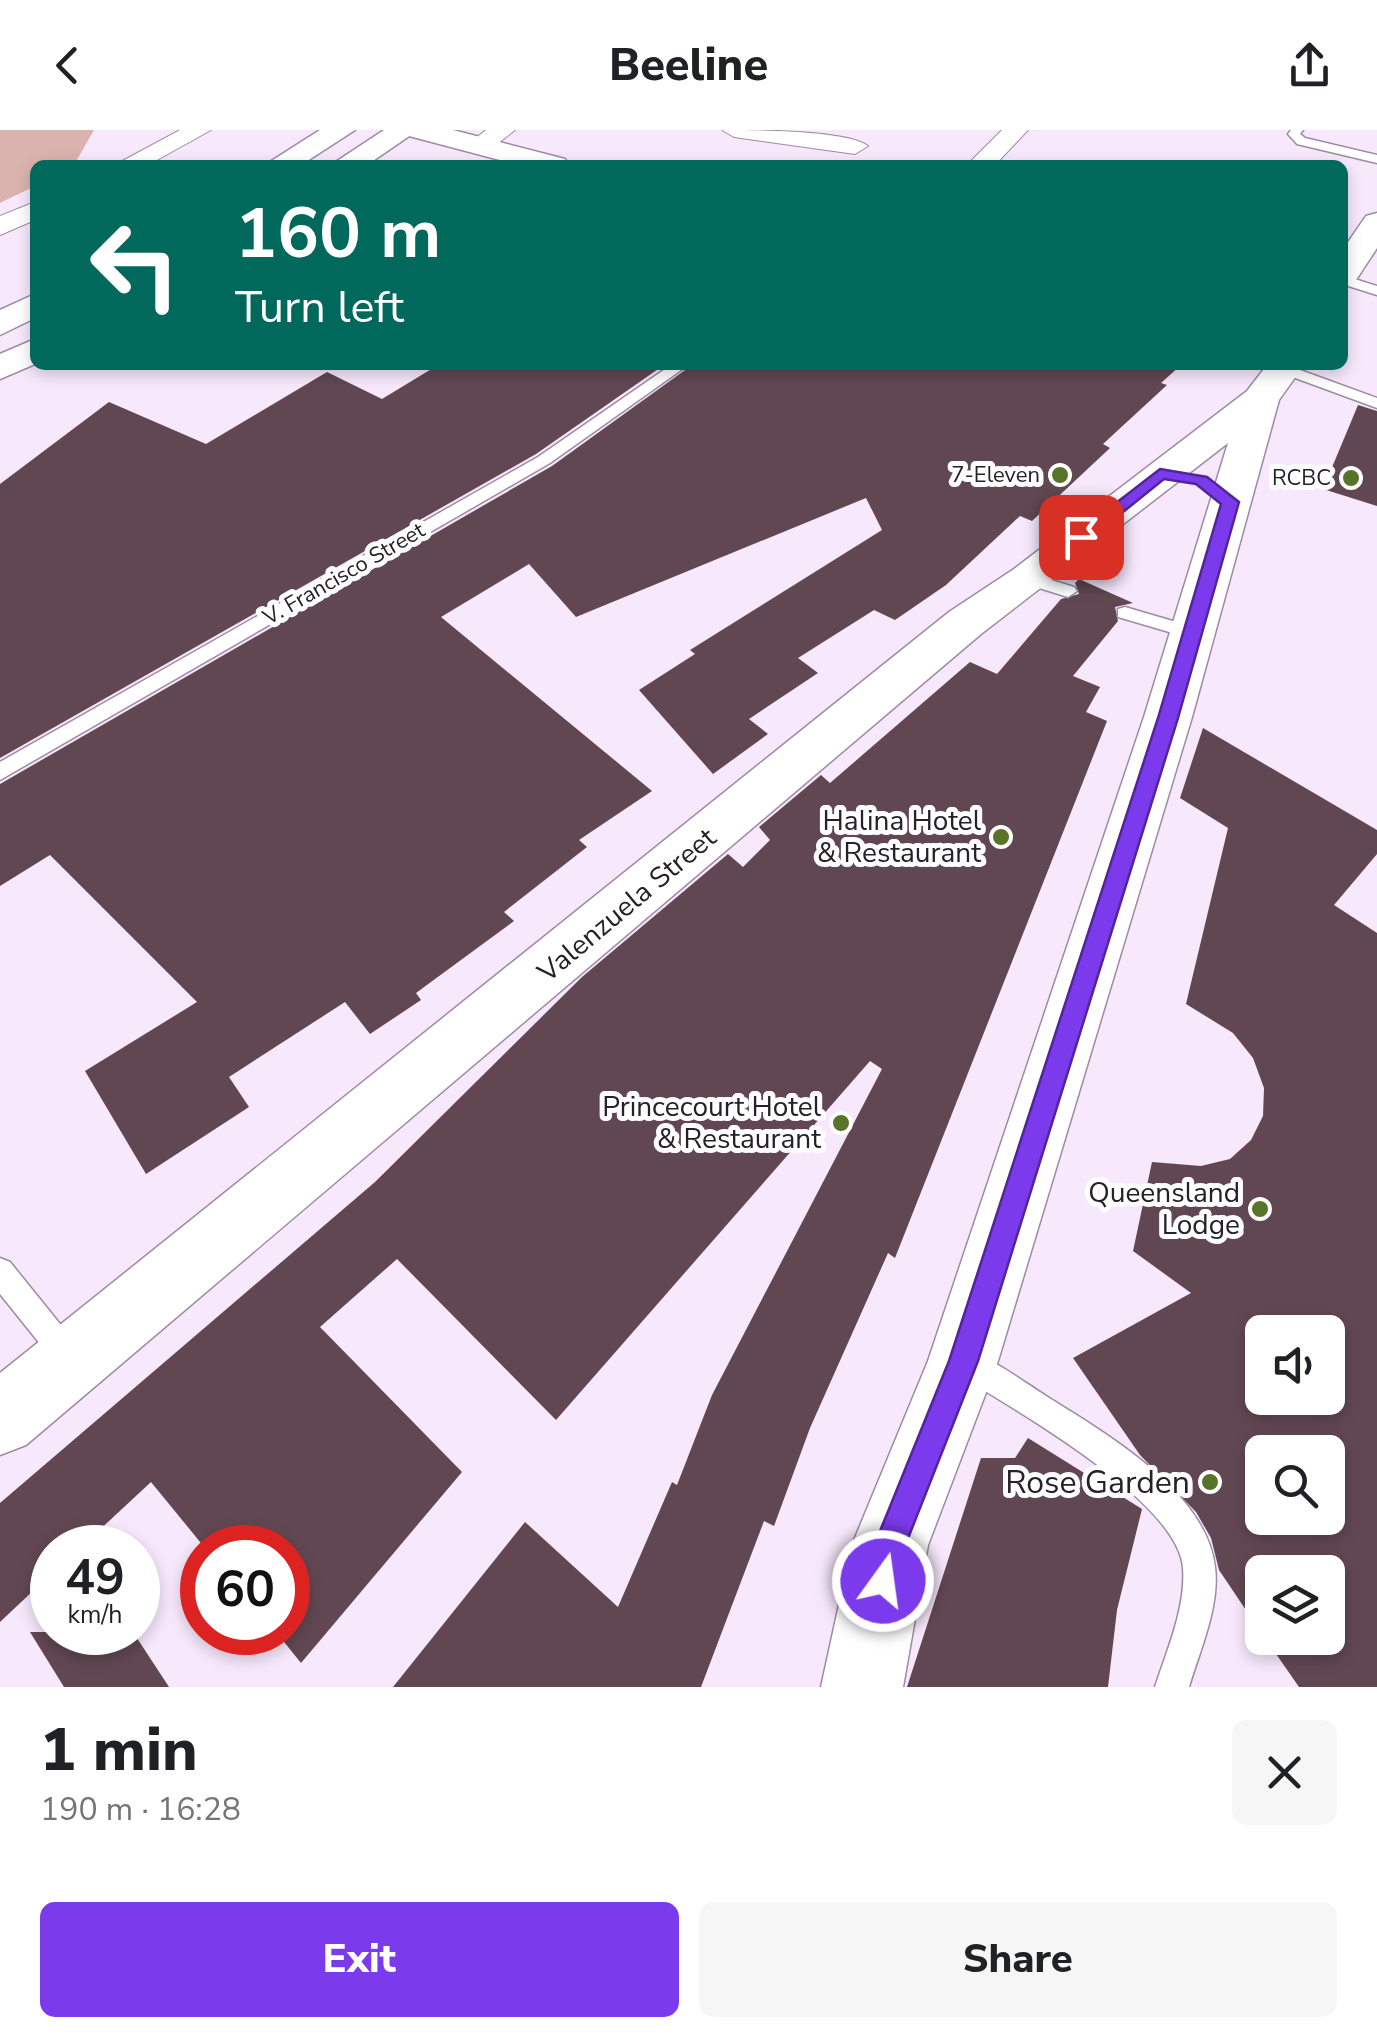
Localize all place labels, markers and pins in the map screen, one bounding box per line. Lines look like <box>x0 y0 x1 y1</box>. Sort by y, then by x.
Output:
place label: 7-Eleven <box>951 460 1040 490</box>
place label: RCBC <box>1272 463 1331 493</box>
marker: 7-Eleven <box>1049 464 1071 486</box>
marker: RCBC <box>1340 467 1362 489</box>
pin <box>1039 495 1124 580</box>
place label: Halina Hotel & Restaurant <box>817 802 982 872</box>
marker: Halina Hotel & Restaurant <box>990 826 1012 848</box>
place label: Princecourt Hotel & Restaurant <box>602 1088 822 1158</box>
marker: Princecourt Hotel & Restaurant <box>830 1112 852 1134</box>
place label: Queensland Lodge <box>1088 1174 1240 1244</box>
marker: Queensland Lodge <box>1249 1198 1271 1220</box>
place label: Rose Garden <box>1005 1461 1190 1504</box>
marker: Rose Garden <box>1199 1471 1221 1493</box>

